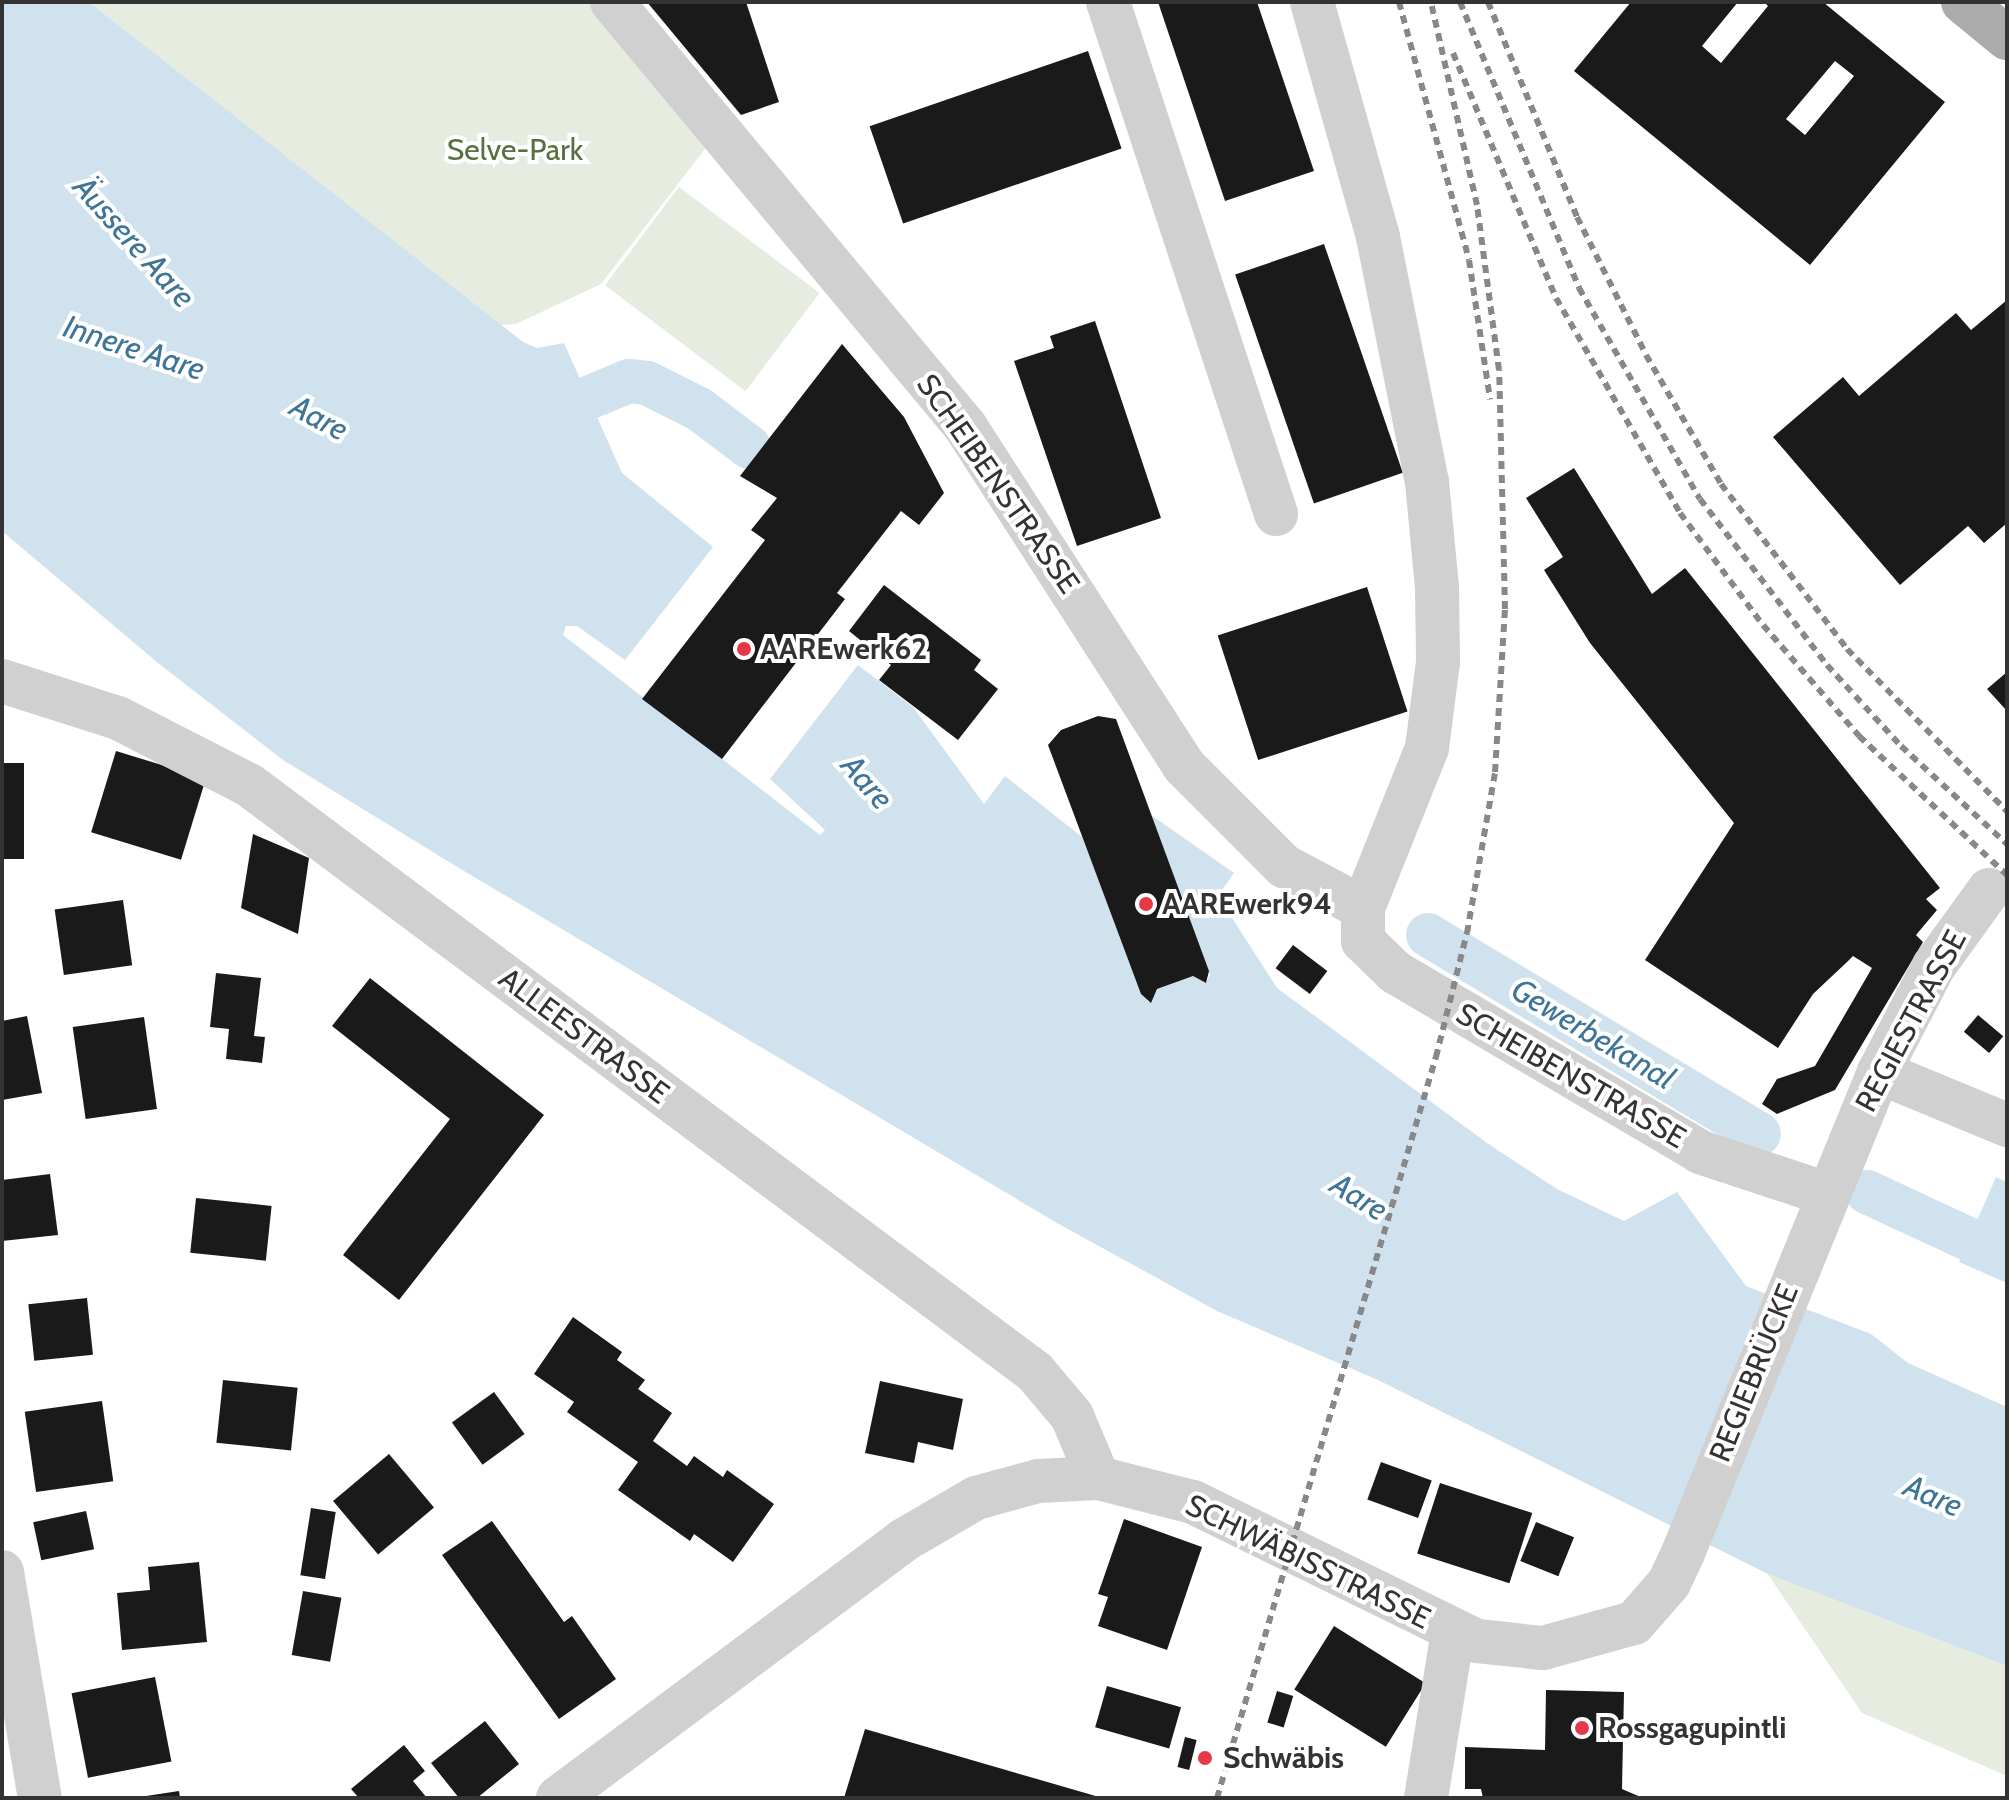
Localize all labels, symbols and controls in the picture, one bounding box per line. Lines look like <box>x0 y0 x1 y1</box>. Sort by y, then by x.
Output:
park label: Selve-Park <box>447 132 583 168</box>
water label: Äussere Aare <box>65 168 203 316</box>
water label: Innere Aare <box>59 307 209 389</box>
street label: SCHEIBENSTRASSE <box>909 368 1087 600</box>
water label: Aare <box>284 387 354 449</box>
place label: AAREwerk62 <box>760 631 927 667</box>
marker: AAREwerk62 <box>735 640 753 658</box>
water label: Aare <box>833 747 901 817</box>
place label: AAREwerk94 <box>1162 886 1332 922</box>
marker: AAREwerk94 <box>1137 895 1155 913</box>
street label: REGIESTRASSE <box>1848 924 1974 1118</box>
street label: ALLEESTRASSE <box>492 960 676 1112</box>
water label: Gewerbekanal <box>1504 970 1682 1098</box>
street label: SCHEIBENSTRASSE <box>1450 996 1692 1156</box>
water label: Aare <box>1324 1165 1394 1229</box>
street label: REGIEBRÜCKE <box>1702 1279 1806 1467</box>
water label: Aare <box>1898 1467 1968 1525</box>
street label: SCHWÄBISSTRASSE <box>1180 1487 1436 1637</box>
place label: Rossgagupintli <box>1598 1710 1786 1746</box>
marker: Rossgagupintli <box>1573 1719 1591 1737</box>
place label: Schwäbis <box>1223 1740 1344 1776</box>
marker: Schwäbis <box>1194 1747 1216 1769</box>

